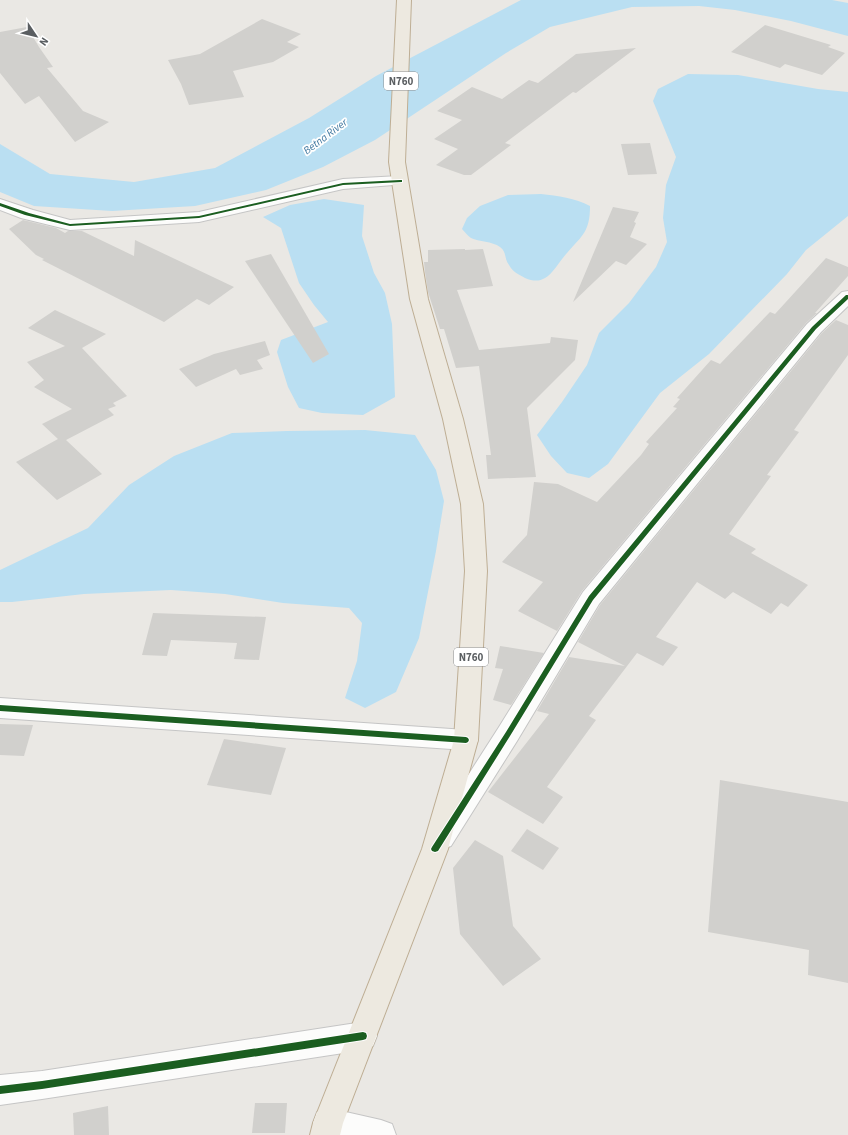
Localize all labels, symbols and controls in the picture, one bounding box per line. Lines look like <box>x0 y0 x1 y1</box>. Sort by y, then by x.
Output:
north arrow <box>16 16 56 56</box>
text: N <box>36 34 52 49</box>
road number: N760 <box>384 72 418 90</box>
water label: Betna River <box>300 114 351 158</box>
road number: N760 <box>454 648 488 666</box>

